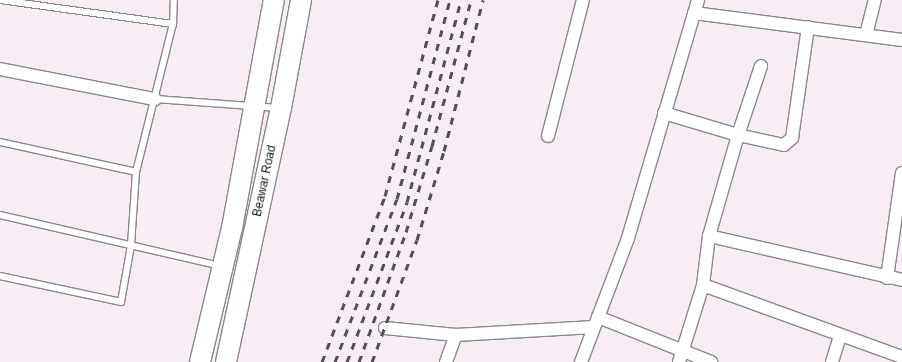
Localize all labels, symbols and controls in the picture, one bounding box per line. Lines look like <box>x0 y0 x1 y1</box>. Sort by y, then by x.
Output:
street label: Beawar Road <box>250 144 280 218</box>

